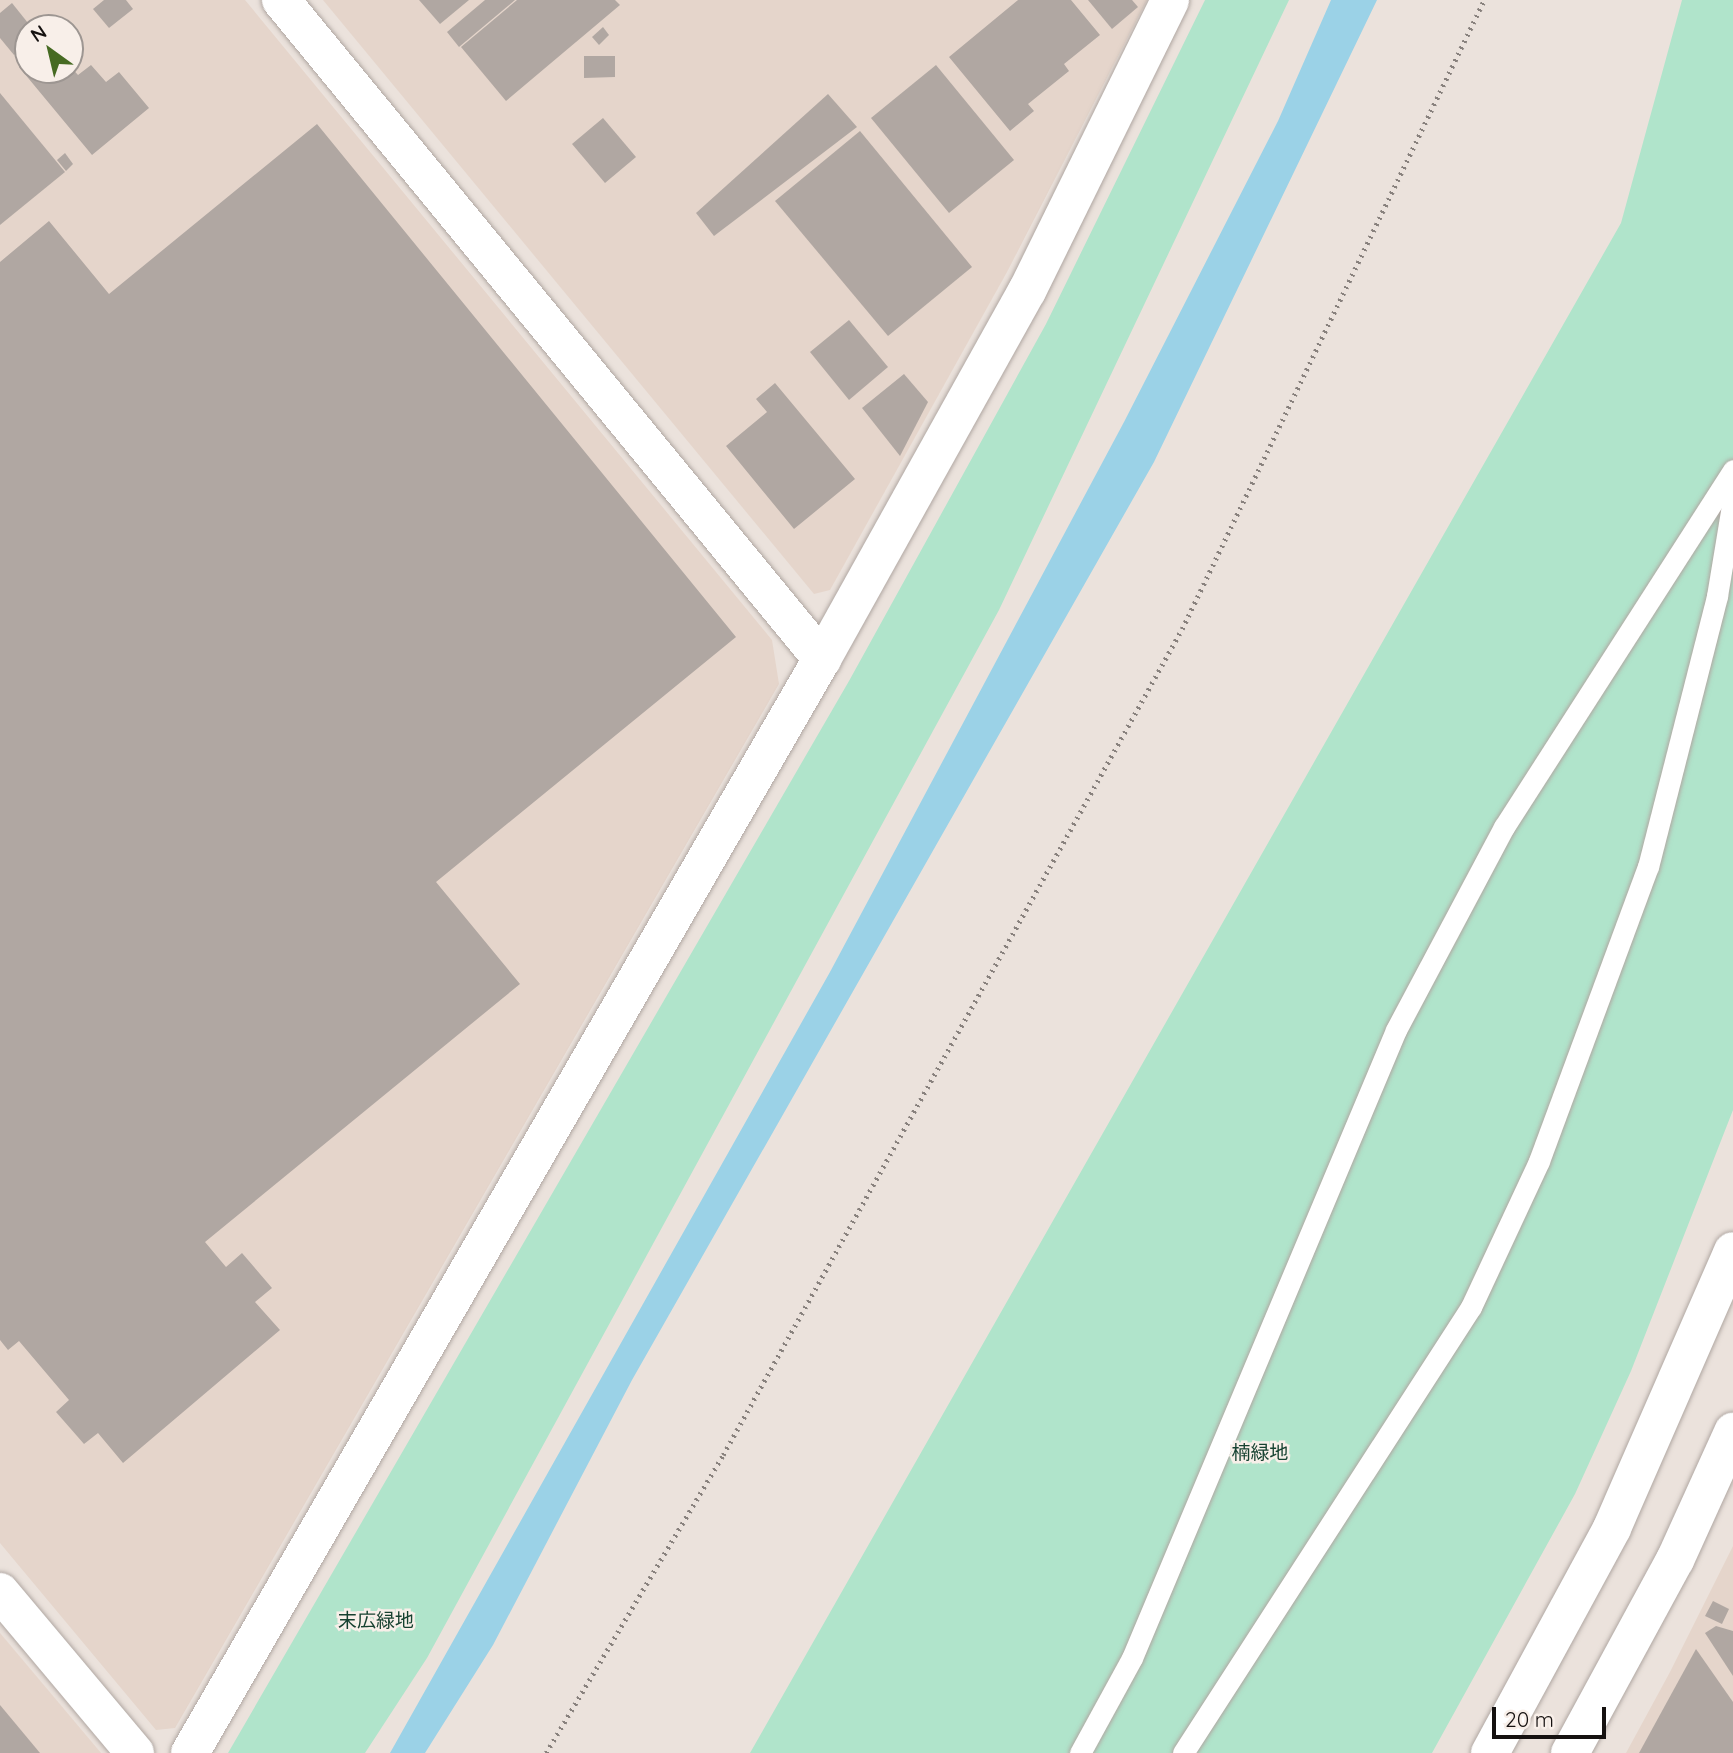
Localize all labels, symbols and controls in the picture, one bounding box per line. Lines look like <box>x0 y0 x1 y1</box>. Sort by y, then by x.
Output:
north arrow <box>14 14 84 84</box>
text: N <box>26 19 51 47</box>
park label: 楠緑地 <box>1232 1442 1288 1464</box>
park label: 末広緑地 <box>338 1610 414 1632</box>
scale bar <box>1495 1694 1609 1738</box>
text: 20 m <box>1505 1706 1554 1732</box>

